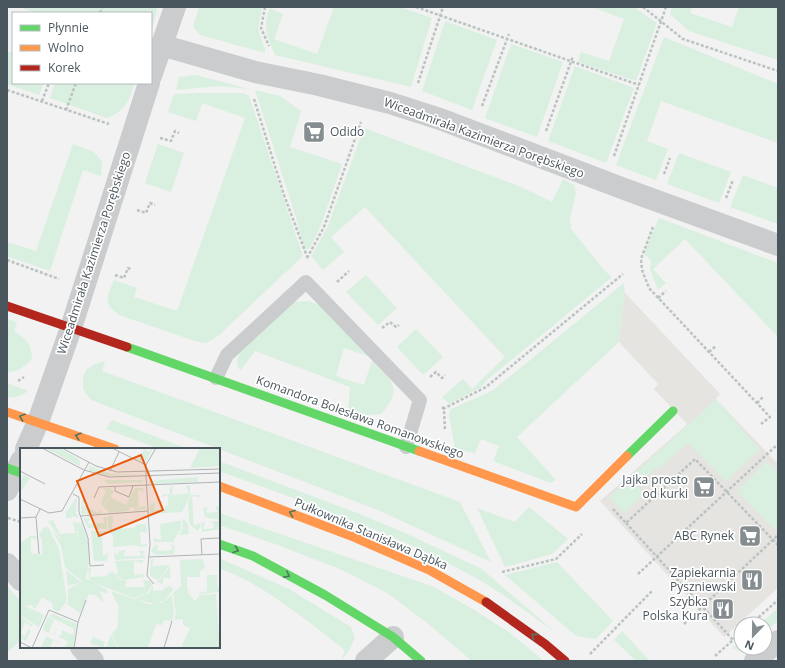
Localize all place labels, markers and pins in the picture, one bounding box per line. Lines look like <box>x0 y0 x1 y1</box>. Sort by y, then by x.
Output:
supermarket icon: Odido <box>301 119 327 145</box>
place label: Odido <box>330 123 364 140</box>
place label: Jajka prosto od kurki <box>621 471 688 502</box>
supermarket icon: Jajka prosto od kurki <box>691 474 717 500</box>
supermarket icon: ABC Rynek <box>737 523 763 549</box>
place label: ABC Rynek <box>674 527 735 544</box>
place label: Zapiekarnia Pyszniewski <box>670 564 736 595</box>
restaurant icon: Zapiekarnia Pyszniewski <box>739 567 765 593</box>
place label: Szybka Polska Kura <box>642 593 708 624</box>
restaurant icon: Szybka Polska Kura <box>710 596 736 622</box>

